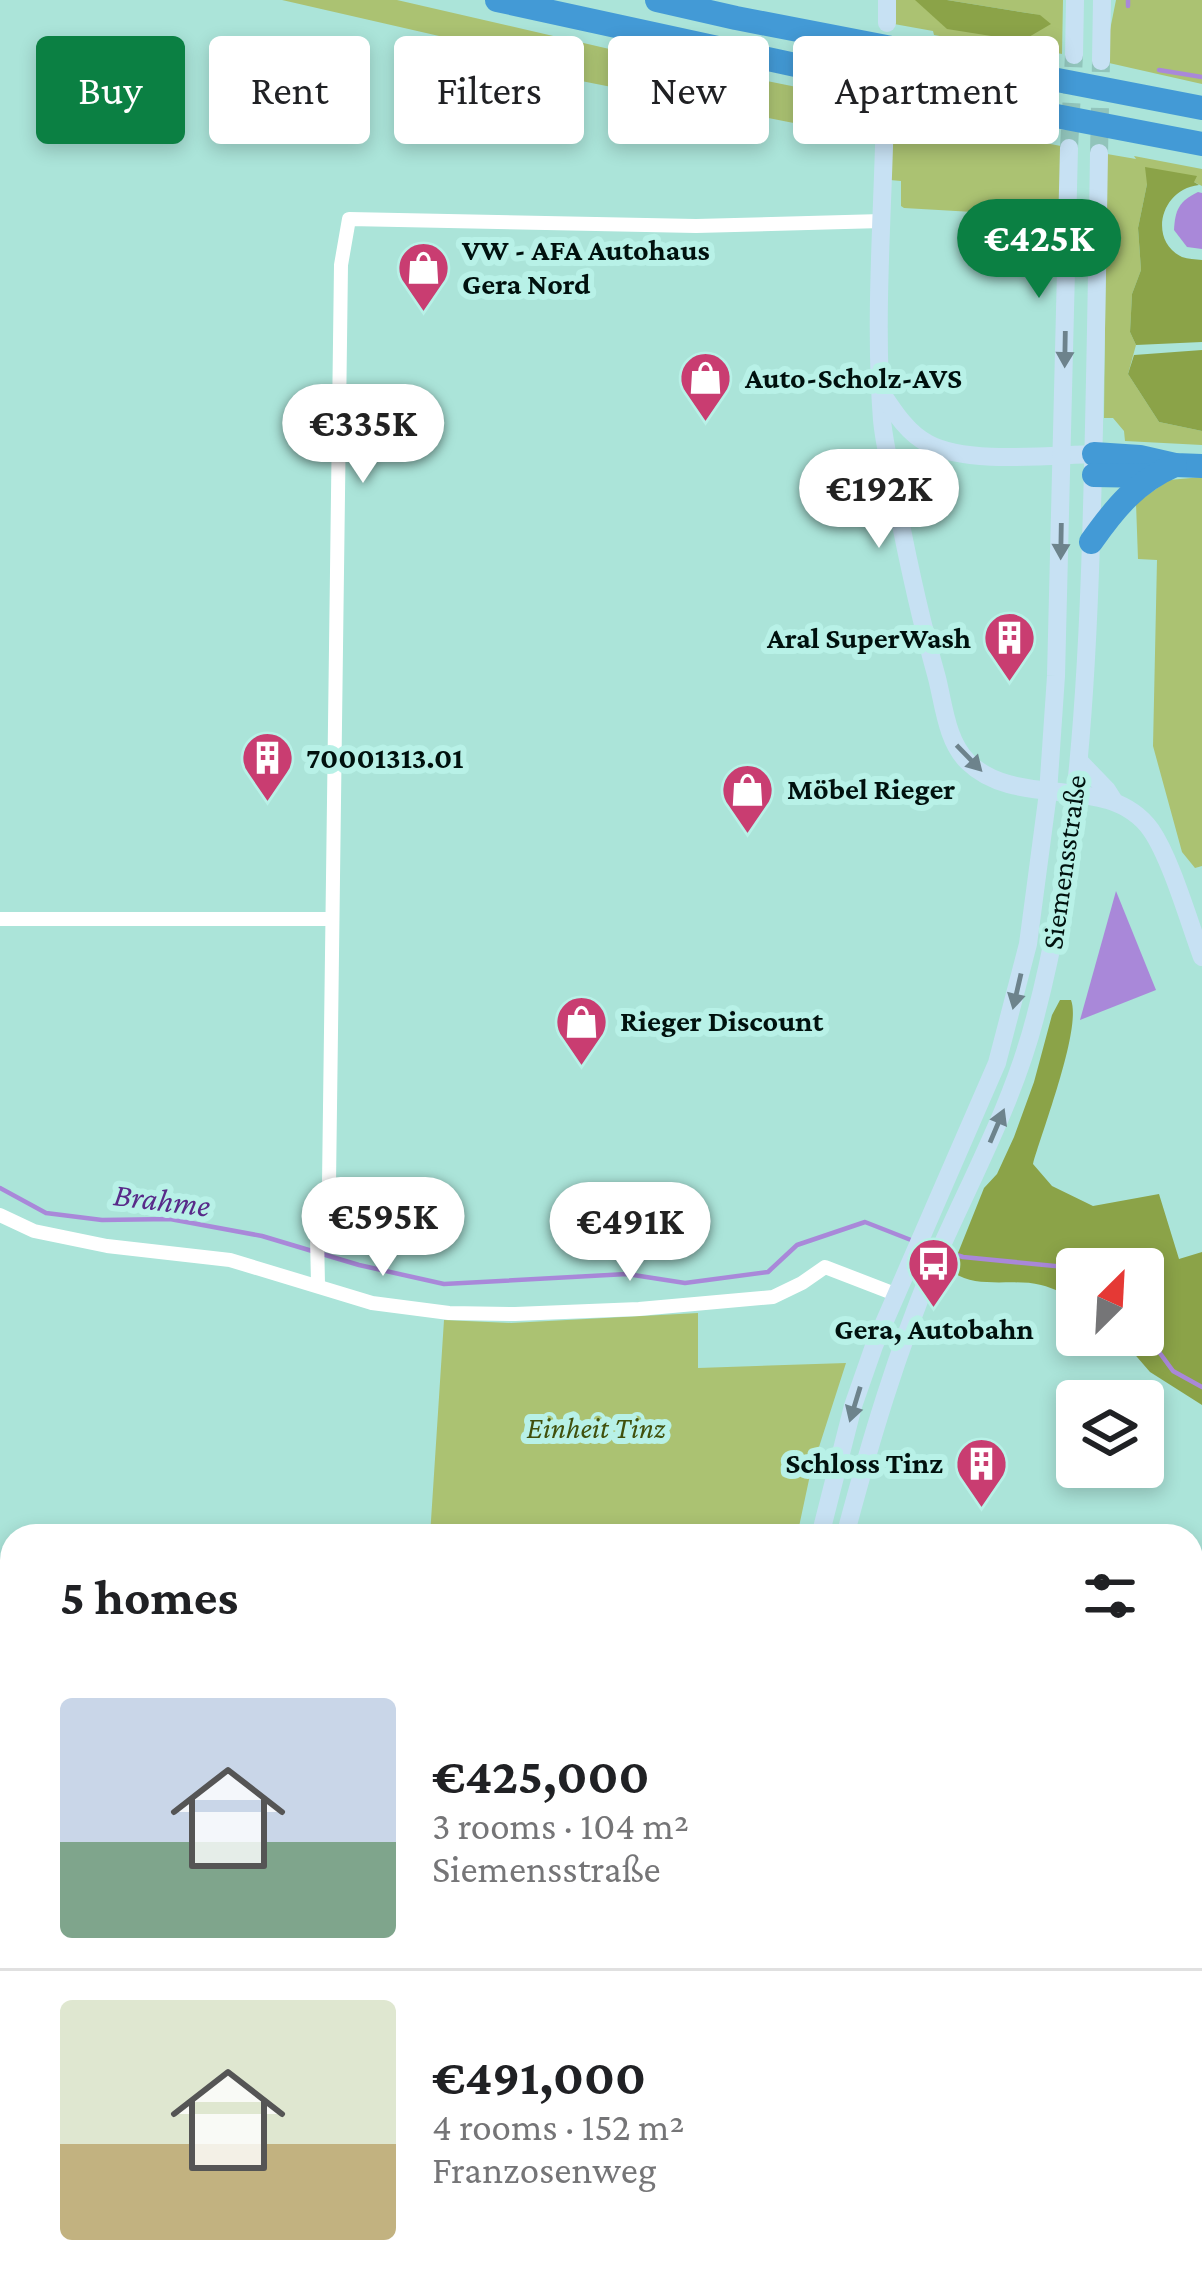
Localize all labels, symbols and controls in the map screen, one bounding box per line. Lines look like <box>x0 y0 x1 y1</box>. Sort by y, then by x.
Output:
chip: Buy <box>36 36 185 144</box>
chip: Rent <box>209 36 370 144</box>
chip: Filters <box>394 36 584 144</box>
chip: New <box>608 36 769 144</box>
chip: Apartment <box>793 36 1059 144</box>
pin: €425K <box>955 199 1123 301</box>
text: €425K <box>984 216 1094 259</box>
place label: VW - AFA Autohaus Gera Nord <box>461 233 710 300</box>
shop icon: VW - AFA Autohaus Gera Nord <box>395 239 451 313</box>
one-way arrow <box>1055 331 1074 369</box>
shop icon: Auto-Scholz-AVS <box>678 350 734 424</box>
place label: Auto-Scholz-AVS <box>744 361 962 394</box>
pin: €335K <box>279 384 447 486</box>
text: €335K <box>309 401 417 444</box>
pin: €192K <box>795 449 963 551</box>
text: €192K <box>826 466 932 509</box>
one-way arrow <box>1051 523 1070 561</box>
building icon: Aral SuperWash <box>982 610 1038 684</box>
place label: Aral SuperWash <box>766 621 971 654</box>
building icon: 70001313.01 <box>239 730 295 804</box>
place label: 70001313.01 <box>306 741 463 774</box>
one-way arrow <box>955 744 983 772</box>
shop icon: Möbel Rieger <box>720 761 776 835</box>
place label: Möbel Rieger <box>787 772 955 805</box>
street label: Siemensstraße <box>1035 773 1092 951</box>
one-way arrow <box>1006 973 1025 1011</box>
shop icon: Rieger Discount <box>553 993 609 1067</box>
place label: Rieger Discount <box>620 1004 823 1037</box>
one-way arrow <box>987 1108 1007 1143</box>
water label: Brahme <box>112 1175 213 1224</box>
pin: €595K <box>299 1177 467 1279</box>
pin: €491K <box>546 1182 714 1284</box>
text: €595K <box>329 1194 437 1237</box>
text: €491K <box>577 1199 683 1242</box>
bus stop icon: Gera, Autobahn <box>906 1236 962 1310</box>
north arrow <box>1056 1248 1164 1356</box>
map controls <box>1056 1248 1164 1488</box>
place label: Gera, Autobahn <box>834 1312 1034 1346</box>
button: layers <box>1056 1380 1164 1488</box>
one-way arrow <box>845 1386 863 1423</box>
park label: Einheit Tinz <box>527 1411 666 1444</box>
building icon: Schloss Tinz <box>954 1435 1010 1509</box>
place label: Schloss Tinz <box>785 1446 943 1479</box>
icon: filters <box>1077 1563 1143 1629</box>
text: 5 homes <box>60 1568 238 1625</box>
icon: home <box>156 1746 300 1890</box>
text: €425,000 <box>432 1747 650 1804</box>
text: 3 rooms · 104 m² <box>432 1804 689 1847</box>
text: Siemensstraße <box>432 1847 661 1890</box>
icon: home <box>156 2048 300 2192</box>
text: €491,000 <box>432 2048 646 2105</box>
text: 4 rooms · 152 m² <box>432 2105 684 2148</box>
text: Franzosenweg <box>432 2148 657 2191</box>

